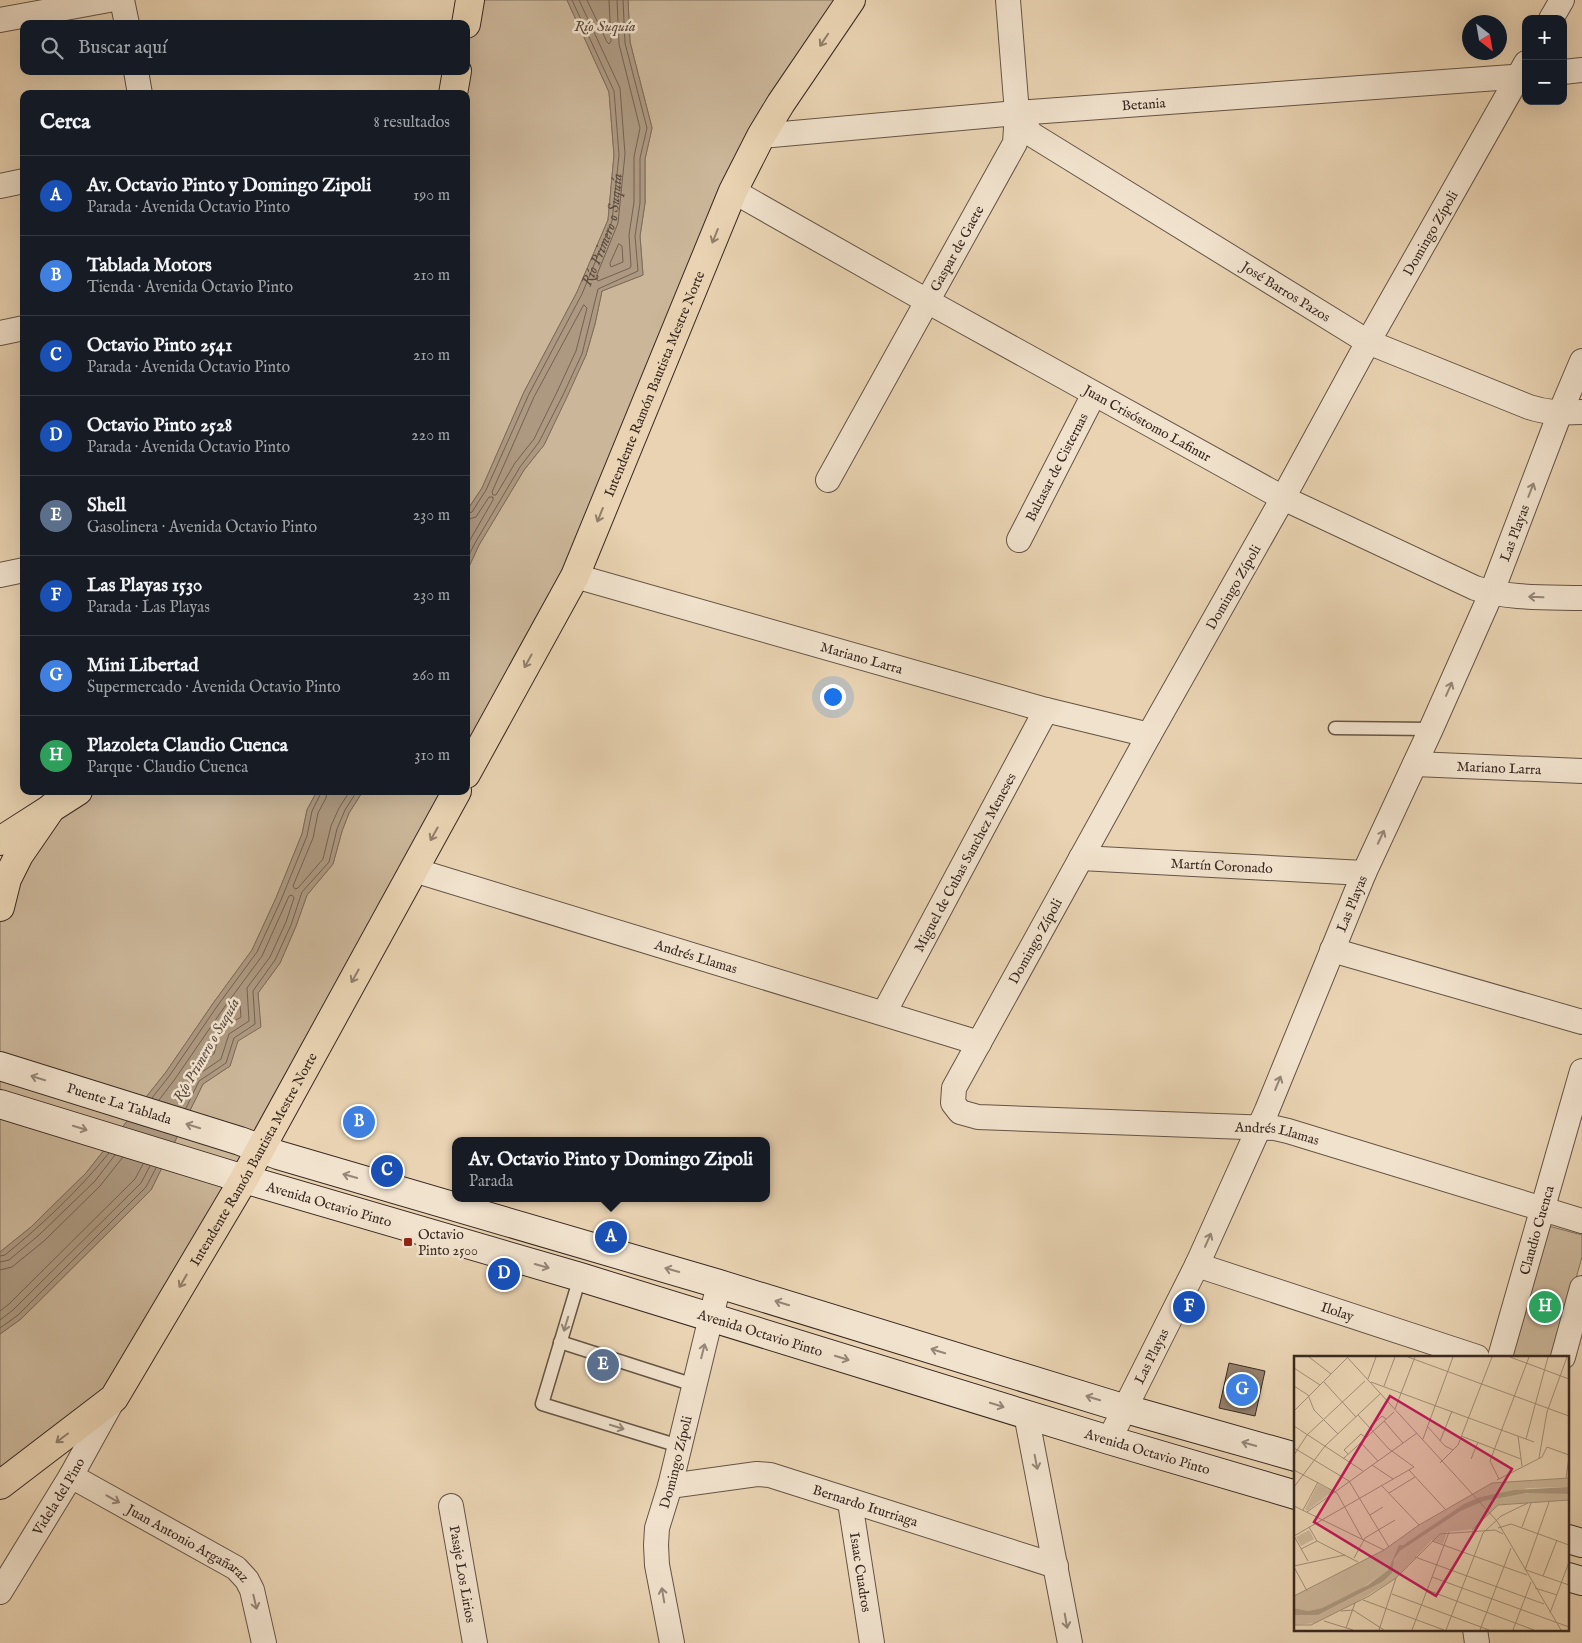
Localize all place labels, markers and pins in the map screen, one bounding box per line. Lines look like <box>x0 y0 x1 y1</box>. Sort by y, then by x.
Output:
pin: B <box>343 1103 375 1141</box>
pin: C <box>371 1152 403 1190</box>
pin: A <box>595 1218 627 1256</box>
place label: Octavio Pinto 2500 <box>418 1226 478 1260</box>
marker: Octavio Pinto 2500 <box>402 1236 414 1248</box>
pin: D <box>488 1255 520 1293</box>
pin: F <box>1173 1288 1205 1326</box>
pin: H <box>1529 1288 1561 1326</box>
pin: E <box>587 1346 619 1384</box>
pin: G <box>1226 1371 1258 1409</box>

